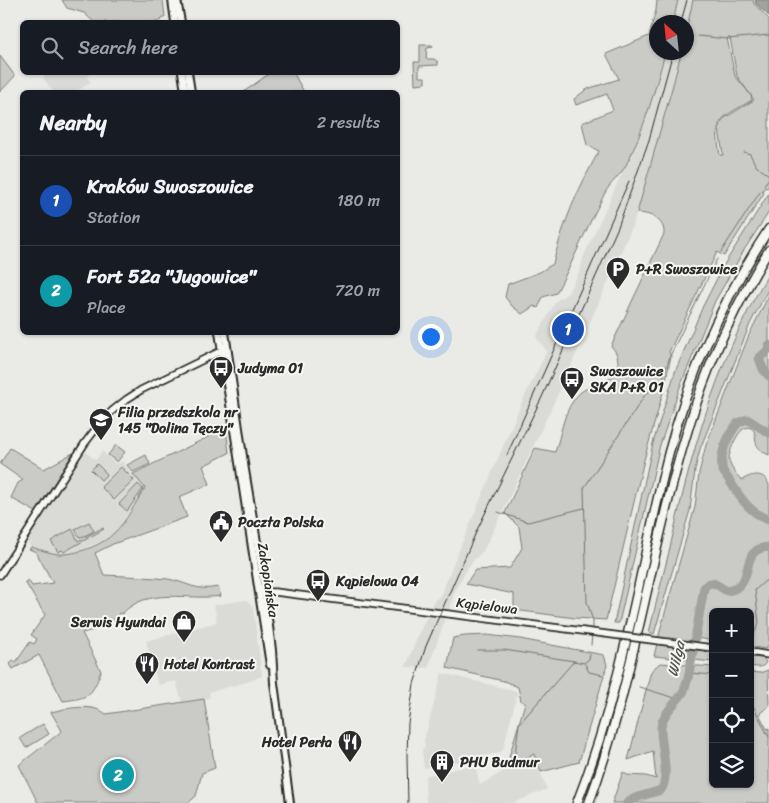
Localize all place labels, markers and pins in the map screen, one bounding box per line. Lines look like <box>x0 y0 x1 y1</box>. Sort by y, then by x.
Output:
parking icon: P+R Swoszowice <box>605 256 631 290</box>
place label: P+R Swoszowice <box>636 257 738 282</box>
pin: 1 <box>552 310 584 348</box>
bus stop icon: Judyma 01 <box>208 355 234 389</box>
place label: Judyma 01 <box>237 356 303 381</box>
place label: Swoszowice SKA P+R 01 <box>589 359 664 400</box>
bus stop icon: Swoszowice SKA P+R 01 <box>559 366 585 400</box>
place label: Filia przedszkola nr 145 "Dolina Tęczy" <box>117 400 239 441</box>
school or university icon: Filia przedszkola nr 145 "Dolina Tęczy" <box>88 407 114 441</box>
public building icon: Poczta Polska <box>208 509 234 543</box>
place label: Poczta Polska <box>238 510 324 535</box>
bus stop icon: Kąpielowa 04 <box>305 568 331 602</box>
place label: Kąpielowa 04 <box>335 569 419 594</box>
shop icon: Serwis Hyundai <box>171 609 197 643</box>
place label: Serwis Hyundai <box>70 610 167 635</box>
restaurant icon: Hotel Kontrast <box>134 651 160 685</box>
place label: Hotel Kontrast <box>163 652 256 677</box>
restaurant icon: Hotel Perła <box>337 729 363 763</box>
place label: Hotel Perła <box>261 730 332 755</box>
building icon: PHU Budmur <box>429 749 455 783</box>
place label: PHU Budmur <box>460 750 540 775</box>
pin: 2 <box>102 756 134 794</box>

